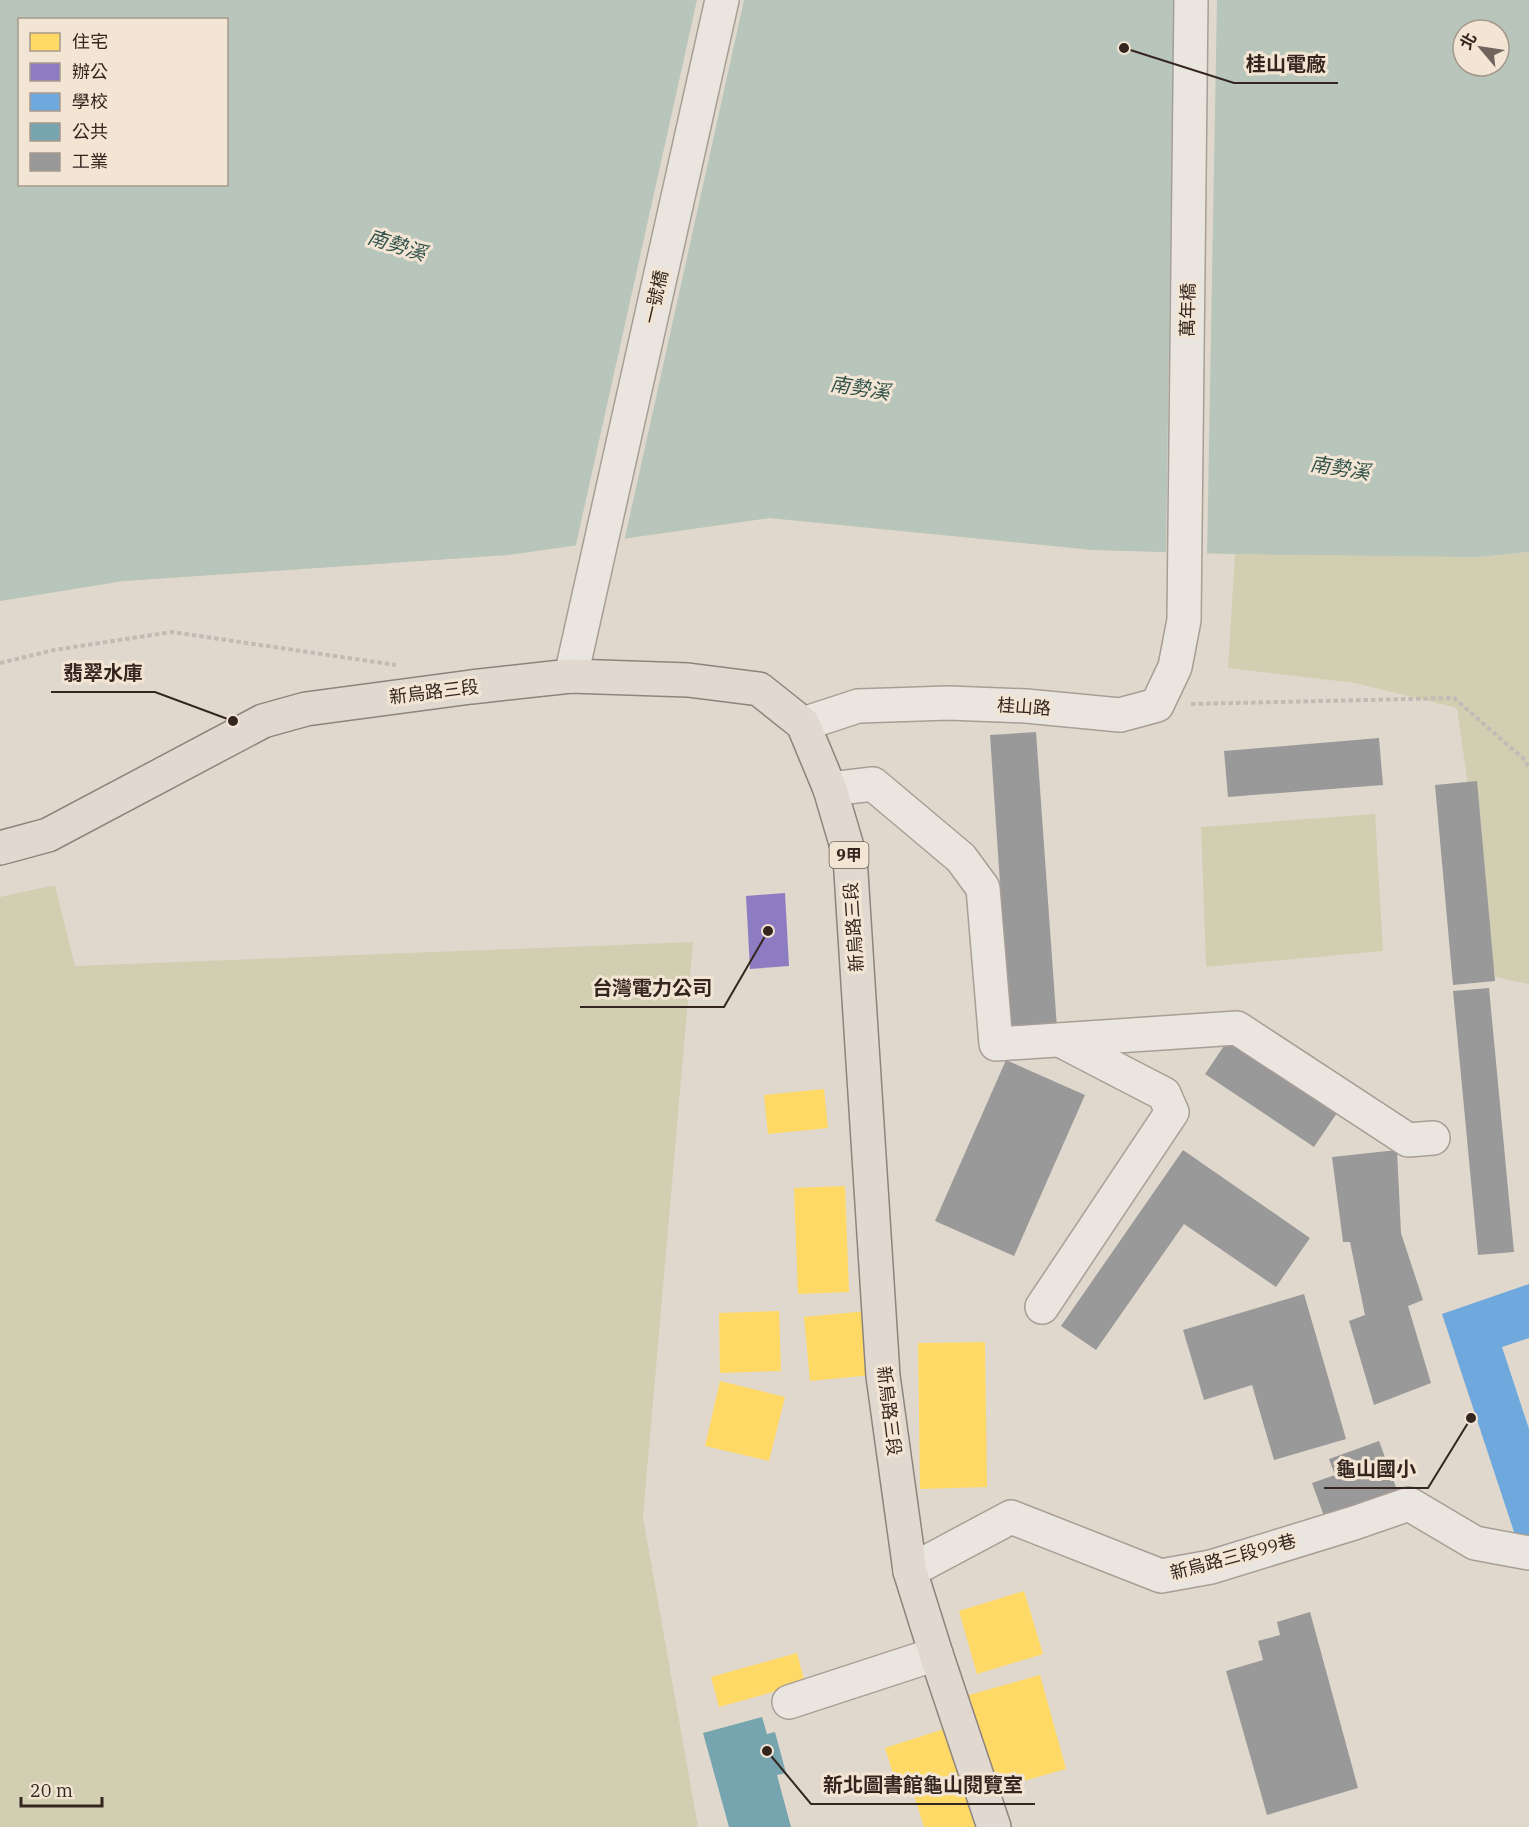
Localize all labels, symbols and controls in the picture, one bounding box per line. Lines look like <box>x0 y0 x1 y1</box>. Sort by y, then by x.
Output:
legend <box>18 18 228 186</box>
north arrow <box>1451 18 1511 78</box>
text: 北 <box>1455 29 1481 53</box>
text: 住宅 <box>72 30 108 53</box>
callout: 桂山電廠 <box>1234 45 1338 83</box>
text: 桂山電廠 <box>1246 50 1326 77</box>
text: 辦公 <box>72 60 108 83</box>
text: 學校 <box>72 90 108 113</box>
text: 公共 <box>72 120 108 143</box>
text: 工業 <box>72 150 108 173</box>
water label: 南勢溪 <box>364 222 433 268</box>
street label: 一號橋 <box>638 268 673 326</box>
street label: 萬年橋 <box>1176 283 1199 337</box>
water label: 南勢溪 <box>828 369 895 406</box>
water label: 南勢溪 <box>1308 449 1375 486</box>
callout: 翡翠水庫 <box>51 654 155 692</box>
text: 翡翠水庫 <box>63 659 143 686</box>
street label: 新烏路三段 <box>388 675 480 708</box>
street label: 桂山路 <box>996 693 1052 720</box>
road number: 9甲 <box>830 842 868 868</box>
street label: 新烏路三段 <box>839 881 868 973</box>
callout: 台灣電力公司 <box>580 969 724 1007</box>
text: 台灣電力公司 <box>592 974 712 1001</box>
street label: 新烏路三段 <box>873 1365 906 1457</box>
callout: 龜山國小 <box>1324 1450 1428 1488</box>
text: 龜山國小 <box>1336 1455 1416 1482</box>
street label: 新烏路三段99巷 <box>1167 1529 1298 1584</box>
callout: 新北圖書館龜山閱覽室 <box>811 1766 1035 1804</box>
scale bar <box>21 1770 102 1808</box>
text: 新北圖書館龜山閱覽室 <box>823 1771 1023 1798</box>
text: 20 m <box>30 1779 73 1802</box>

